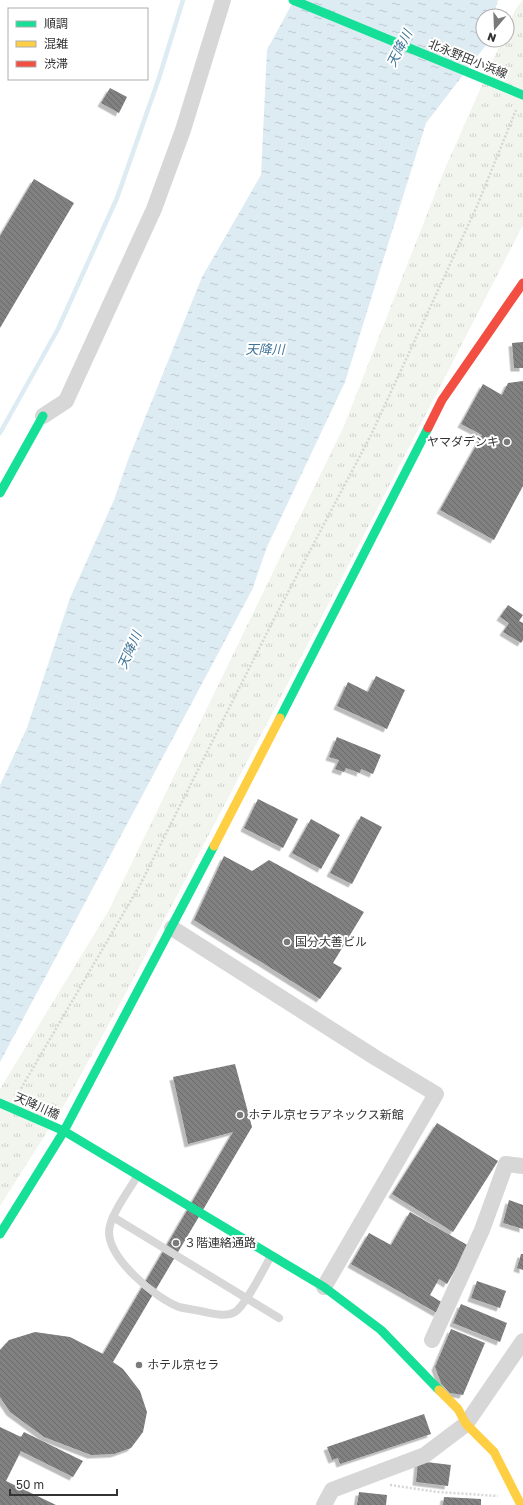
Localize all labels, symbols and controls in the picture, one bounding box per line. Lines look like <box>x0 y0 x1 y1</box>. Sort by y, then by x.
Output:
legend <box>8 8 148 80</box>
north arrow <box>475 8 515 48</box>
text: 順調 <box>44 16 68 31</box>
water label: 天降川 <box>383 25 416 69</box>
text: N <box>486 30 498 45</box>
text: 混雑 <box>44 36 68 51</box>
street label: 北永野田小浜線 <box>426 36 510 81</box>
text: 渋滞 <box>44 56 68 71</box>
water label: 天降川 <box>245 341 286 357</box>
place label: ヤマダデンキ <box>427 434 499 449</box>
marker: ヤマダデンキ <box>502 437 512 447</box>
water label: 天降川 <box>114 627 145 671</box>
place label: 国分大善ビル <box>295 934 367 949</box>
marker: 国分大善ビル <box>282 937 292 947</box>
street label: 天降川橋 <box>12 1089 62 1122</box>
place label: ホテル京セラアネックス新館 <box>248 1107 404 1122</box>
marker: ホテル京セラアネックス新館 <box>235 1110 245 1120</box>
place label: ３階連絡通路 <box>184 1235 256 1250</box>
marker: ３階連絡通路 <box>171 1238 181 1248</box>
place label: ホテル京セラ <box>147 1357 219 1372</box>
marker: ホテル京セラ <box>134 1360 144 1370</box>
scale bar <box>10 1471 117 1497</box>
text: 50 m <box>16 1477 44 1492</box>

